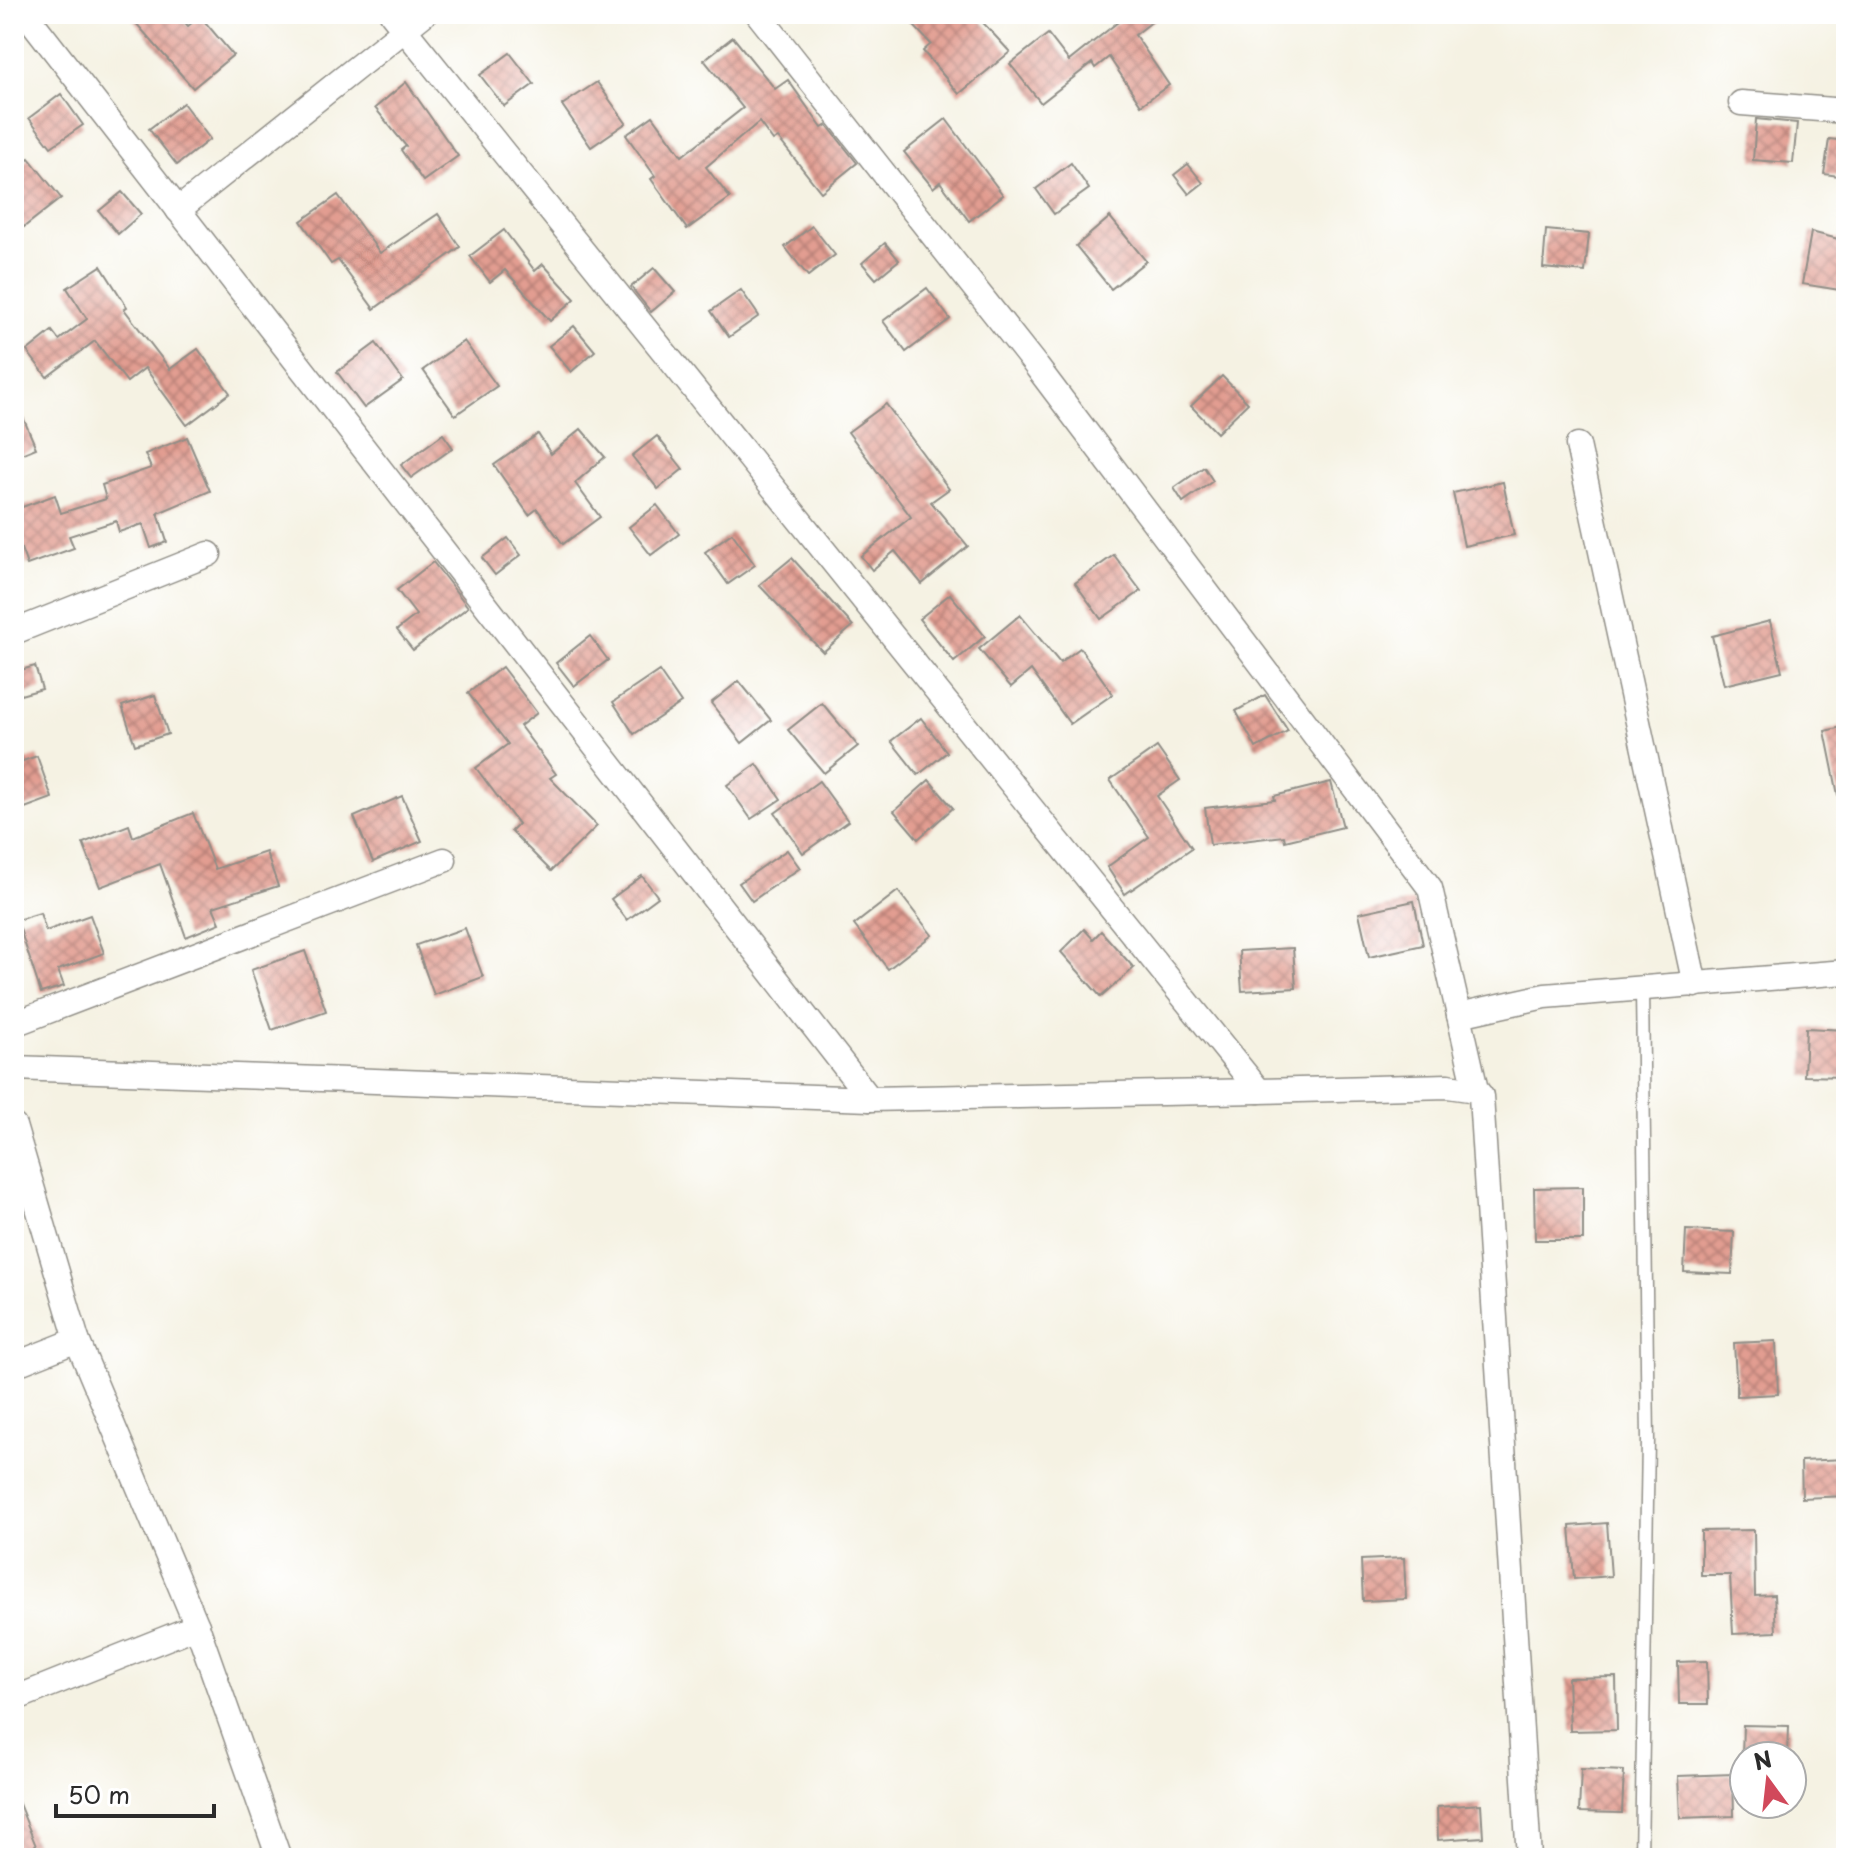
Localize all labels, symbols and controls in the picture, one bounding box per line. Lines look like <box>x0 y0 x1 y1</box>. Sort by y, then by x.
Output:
north arrow <box>1728 1740 1808 1820</box>
text: N <box>1750 1741 1775 1777</box>
scale bar <box>56 1768 214 1818</box>
text: 50 m <box>68 1776 130 1812</box>

